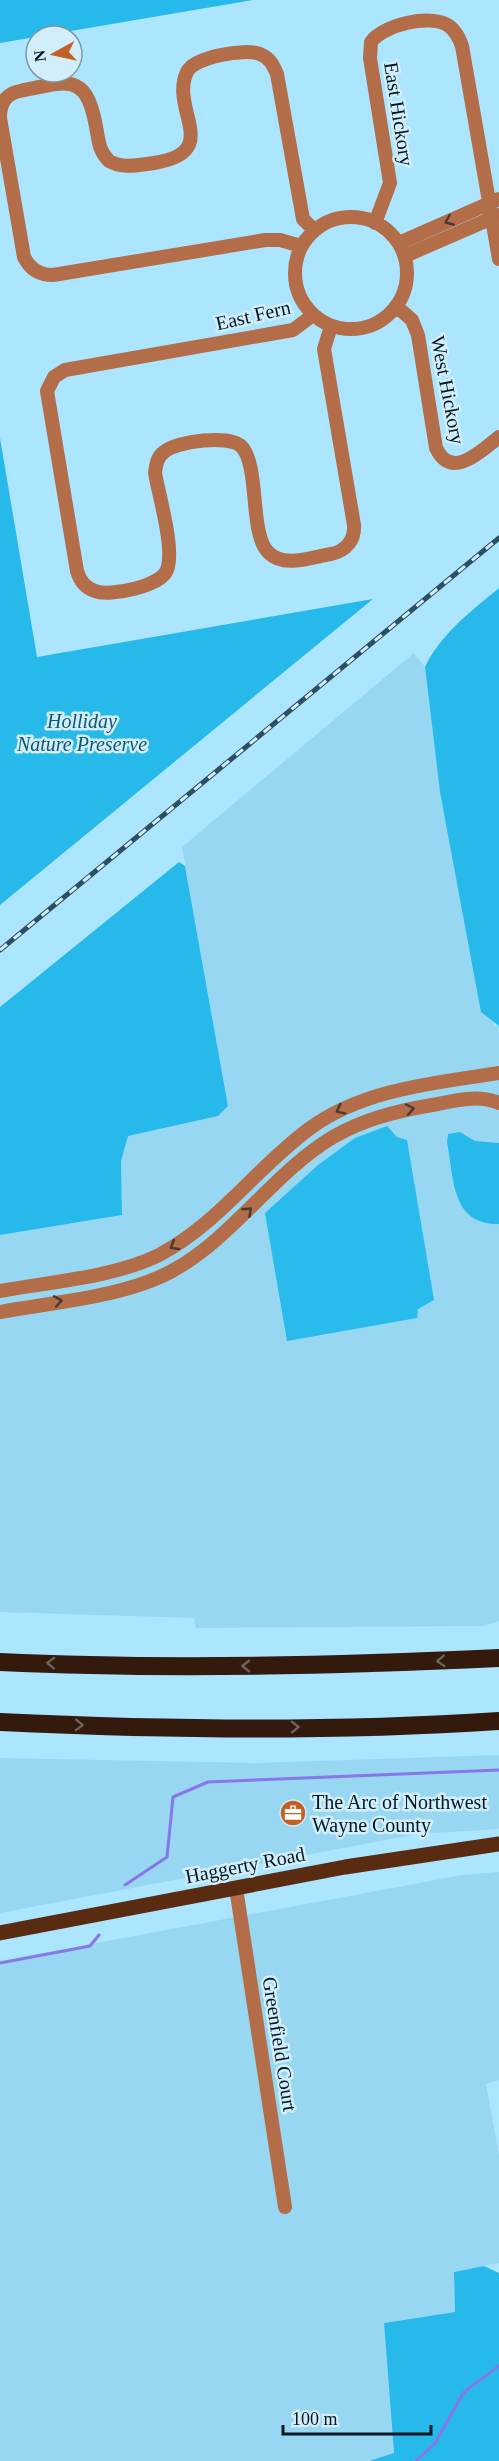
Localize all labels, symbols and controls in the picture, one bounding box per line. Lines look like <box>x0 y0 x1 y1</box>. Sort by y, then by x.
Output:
north arrow <box>24 24 84 84</box>
text: N <box>30 49 49 63</box>
street label: East Hickory <box>379 60 418 168</box>
one-way arrow <box>444 214 455 226</box>
street label: East Fern <box>213 296 293 334</box>
street label: West Hickory <box>426 334 469 446</box>
park label: Holliday Nature Preserve <box>16 710 147 755</box>
one-way arrow <box>336 1103 347 1115</box>
one-way arrow <box>405 1103 415 1116</box>
one-way arrow <box>242 1207 252 1218</box>
one-way arrow <box>170 1239 180 1251</box>
one-way arrow <box>52 1295 62 1308</box>
one-way arrow <box>436 1655 445 1668</box>
one-way arrow <box>46 1657 55 1670</box>
one-way arrow <box>241 1660 250 1673</box>
one-way arrow <box>75 1719 84 1732</box>
one-way arrow <box>291 1721 300 1733</box>
place label: The Arc of Northwest Wayne County <box>312 1791 487 1837</box>
office icon: The Arc of Northwest Wayne County <box>278 1798 308 1828</box>
street label: Haggerty Road <box>183 1843 307 1888</box>
street label: Greenfield Court <box>258 1975 302 2113</box>
scale bar <box>283 2398 432 2436</box>
text: 100 m <box>292 2409 338 2429</box>

